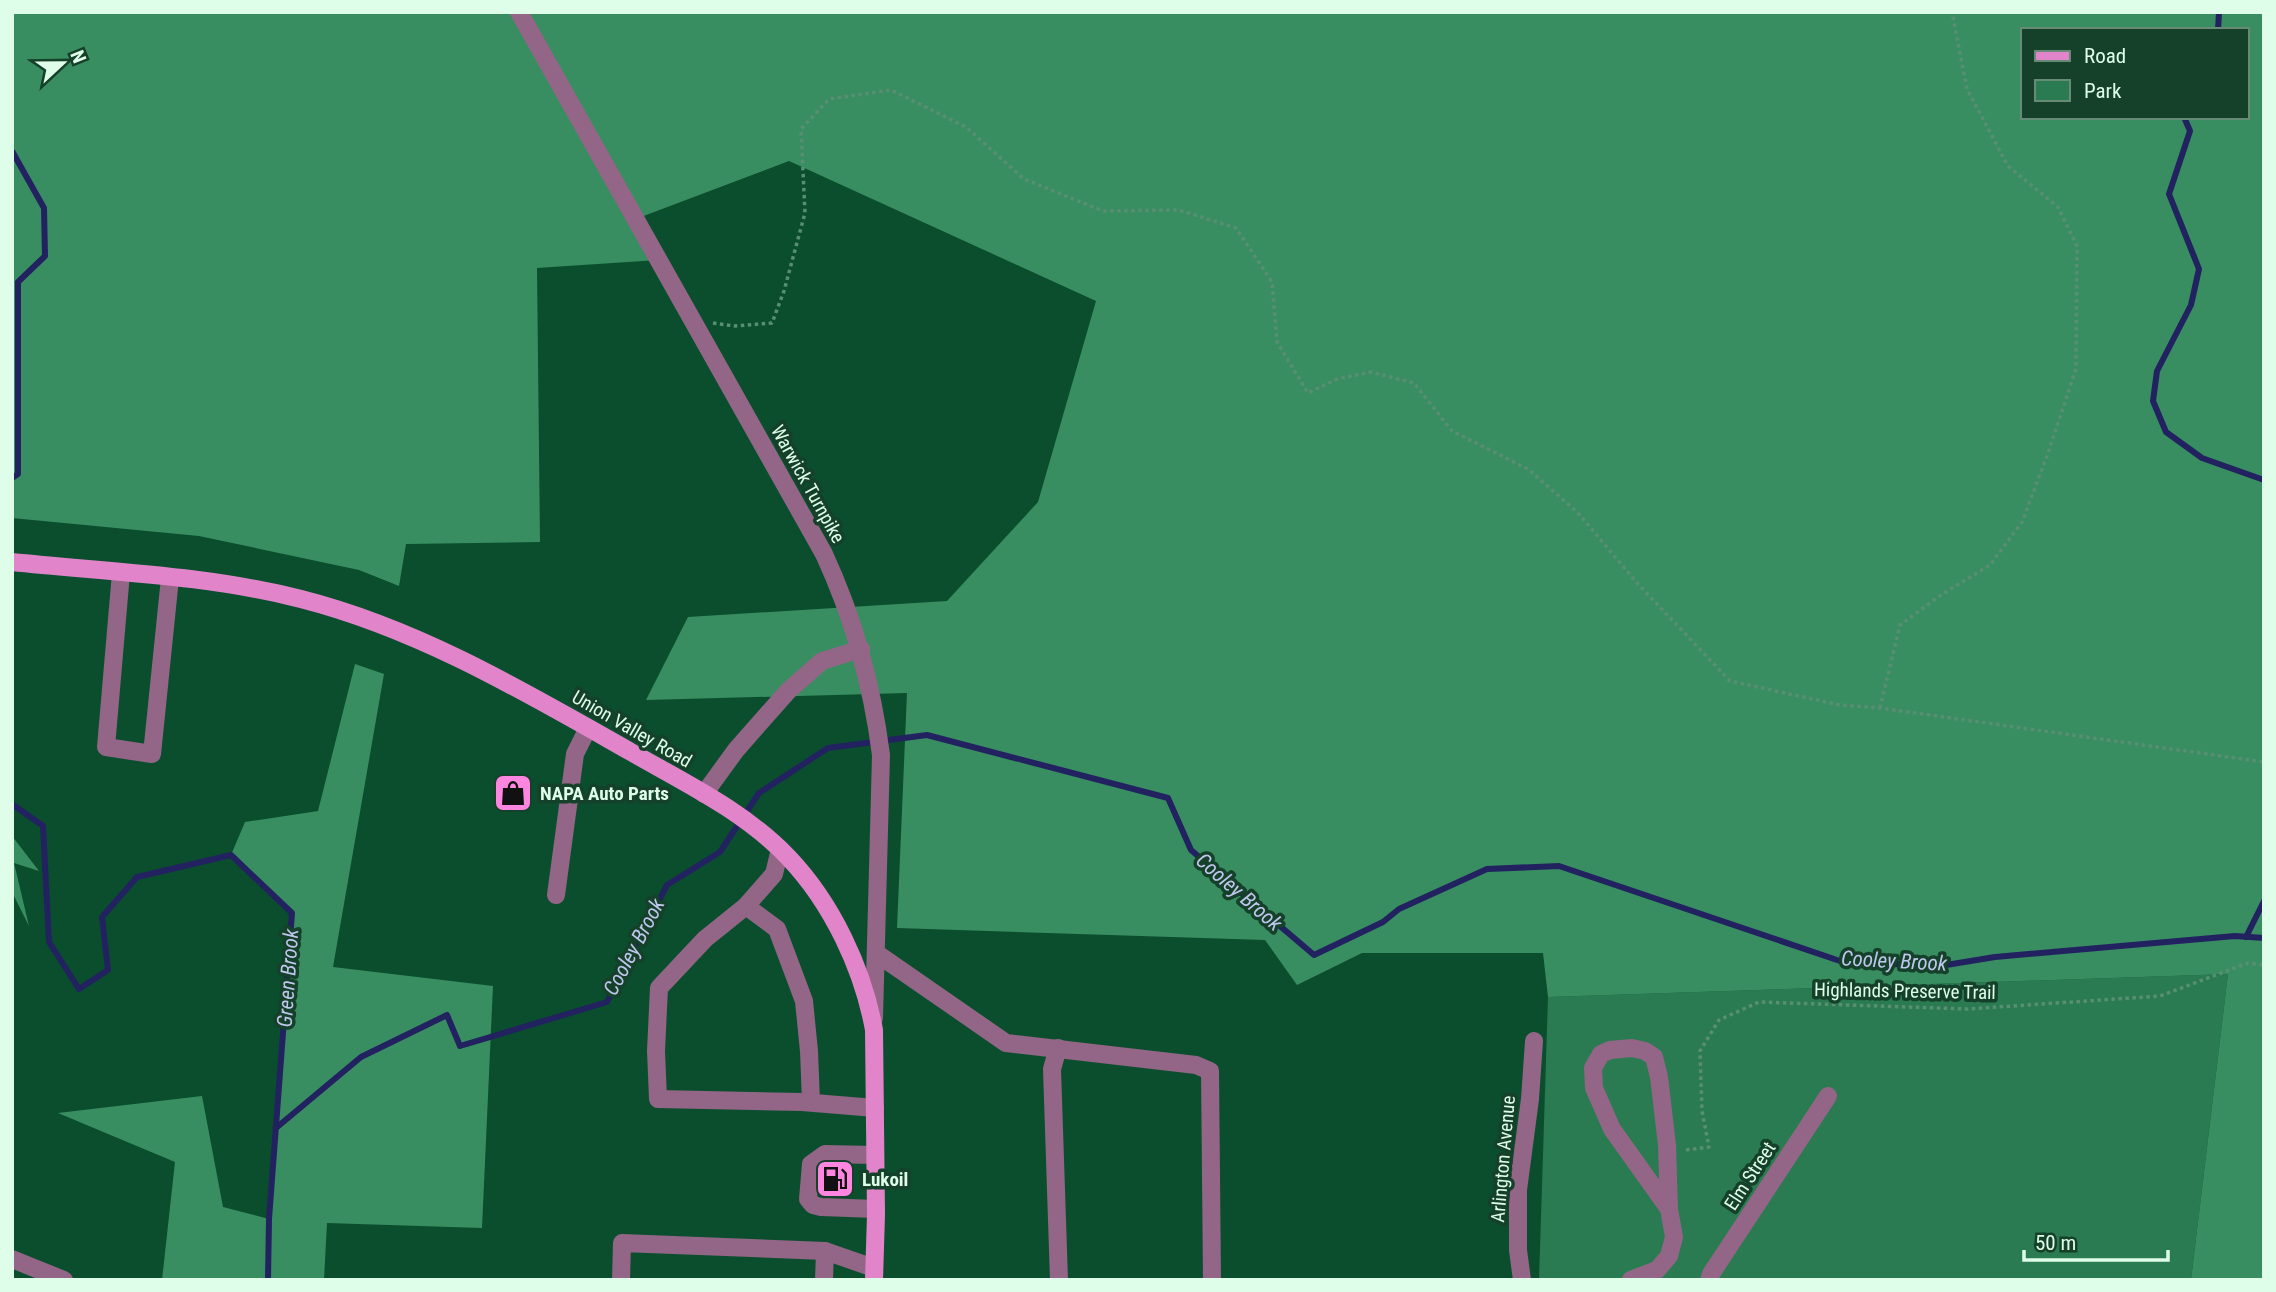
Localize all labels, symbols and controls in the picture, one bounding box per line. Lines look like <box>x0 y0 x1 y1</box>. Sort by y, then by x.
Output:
north arrow <box>28 28 98 98</box>
legend <box>2021 28 2248 119</box>
text: Road <box>2084 44 2126 68</box>
text: N <box>65 47 91 67</box>
text: Park <box>2084 79 2122 103</box>
street label: Warwick Turnpike <box>766 421 850 547</box>
street label: Union Valley Road <box>568 685 696 773</box>
shop icon: NAPA Auto Parts <box>492 772 534 814</box>
place label: NAPA Auto Parts <box>540 782 669 805</box>
water label: Cooley Brook <box>1191 848 1288 936</box>
water label: Cooley Brook <box>599 894 670 999</box>
water label: Green Brook <box>273 927 303 1028</box>
water label: Cooley Brook <box>1840 946 1948 976</box>
street label: Highlands Preserve Trail <box>1814 978 1996 1004</box>
street label: Arlington Avenue <box>1486 1095 1520 1223</box>
street label: Elm Street <box>1719 1137 1781 1215</box>
fuel station icon: Lukoil <box>814 1158 856 1200</box>
place label: Lukoil <box>862 1168 908 1191</box>
scale bar <box>2024 1218 2168 1262</box>
text: 50 m <box>2035 1231 2076 1255</box>

